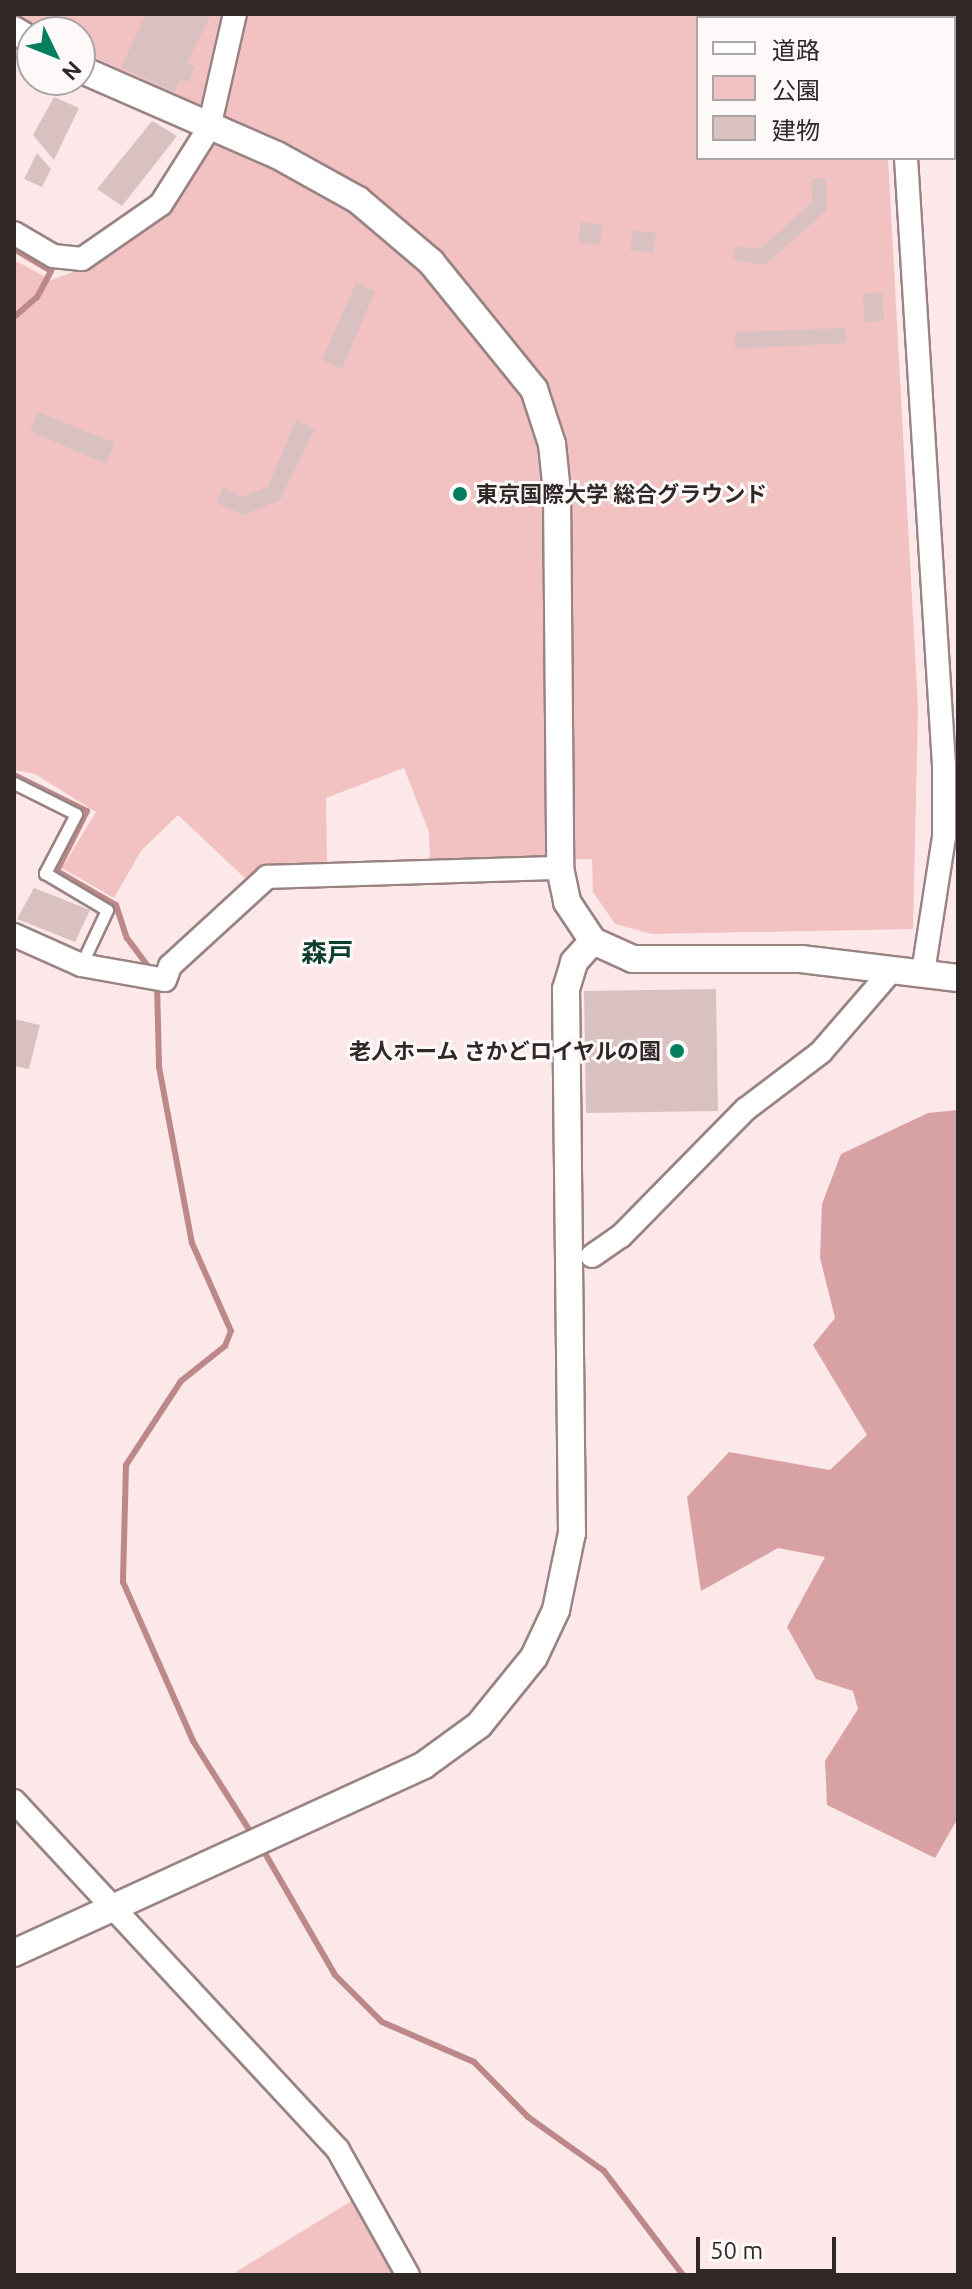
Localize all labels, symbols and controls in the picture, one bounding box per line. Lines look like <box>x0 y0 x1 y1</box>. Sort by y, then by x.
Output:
north arrow <box>16 16 96 96</box>
legend <box>696 16 956 160</box>
text: 道路 <box>772 37 820 64</box>
text: N <box>58 57 87 86</box>
text: 公園 <box>772 77 820 104</box>
text: 建物 <box>772 117 820 144</box>
place label: 東京国際大学 総合グラウンド <box>476 481 767 507</box>
marker: 東京国際大学 総合グラウンド <box>451 485 469 503</box>
district label: 森戸 <box>301 937 353 969</box>
place label: 老人ホーム さかどロイヤルの園 <box>348 1038 661 1064</box>
marker: 老人ホーム さかどロイヤルの園 <box>668 1042 686 1060</box>
scale bar <box>700 2221 840 2271</box>
text: 50 m <box>710 2237 763 2264</box>

